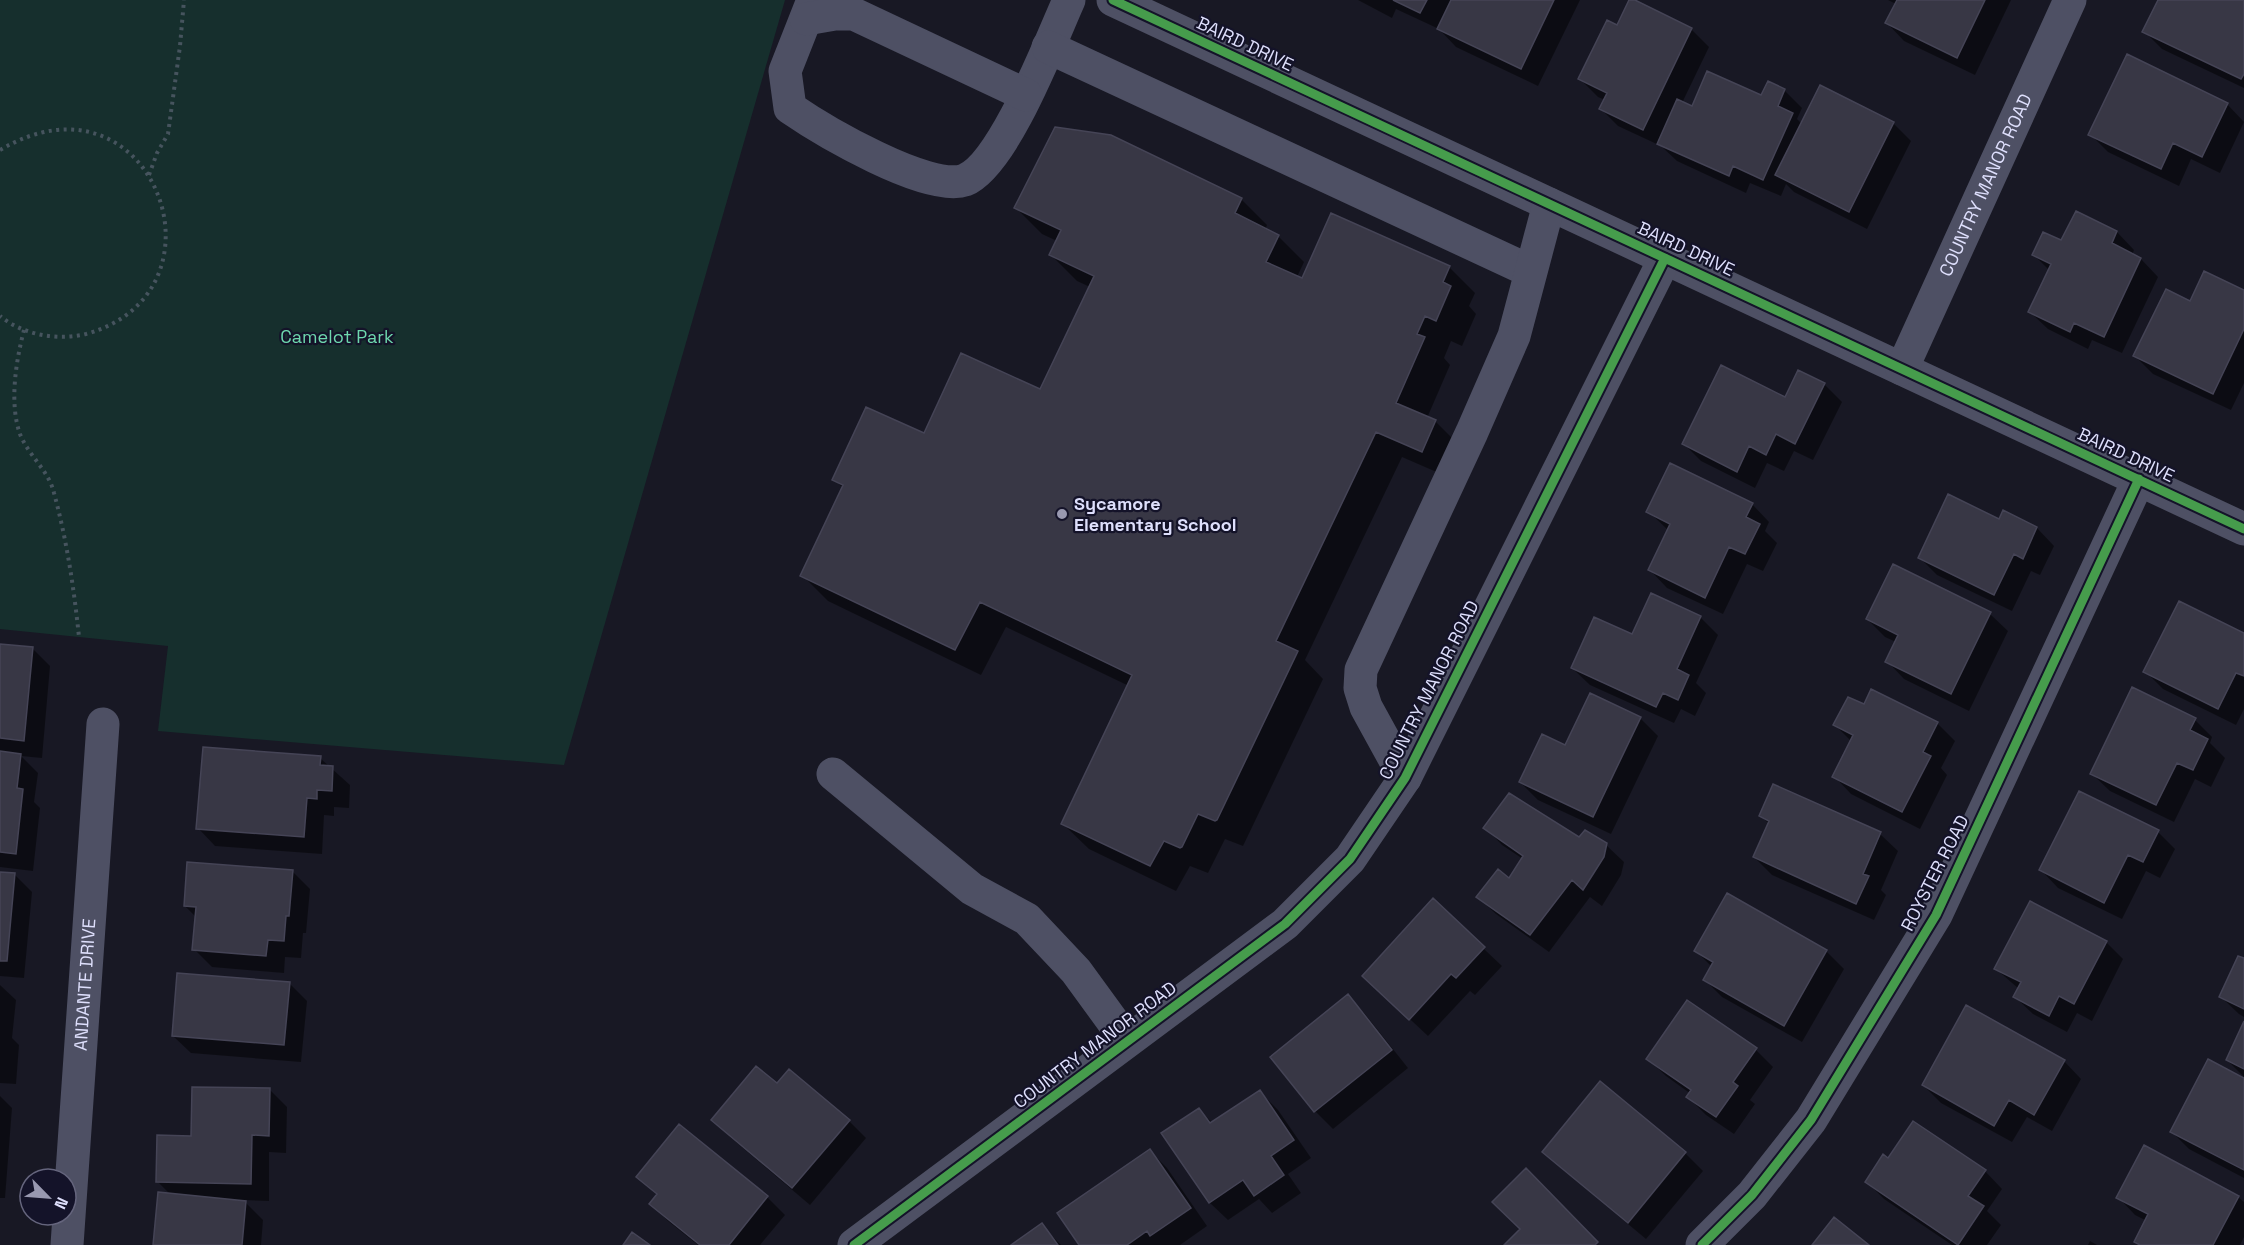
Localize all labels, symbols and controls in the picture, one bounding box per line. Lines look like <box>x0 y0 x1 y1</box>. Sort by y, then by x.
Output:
street label: BAIRD DRIVE <box>1193 11 1297 76</box>
street label: COUNTRY MANOR ROAD <box>1934 90 2037 280</box>
street label: BAIRD DRIVE <box>1634 216 1738 281</box>
park label: Camelot Park <box>280 325 394 348</box>
street label: BAIRD DRIVE <box>2074 422 2178 487</box>
place label: Sycamore Elementary School <box>1074 492 1237 536</box>
marker: Sycamore Elementary School <box>1055 507 1069 521</box>
street label: COUNTRY MANOR ROAD <box>1373 596 1484 783</box>
street label: ROYSTER ROAD <box>1895 811 1974 935</box>
street label: ANDANTE DRIVE <box>68 918 101 1052</box>
street label: COUNTRY MANOR ROAD <box>1009 976 1181 1113</box>
north arrow <box>18 1167 78 1227</box>
text: N <box>49 1194 73 1212</box>

